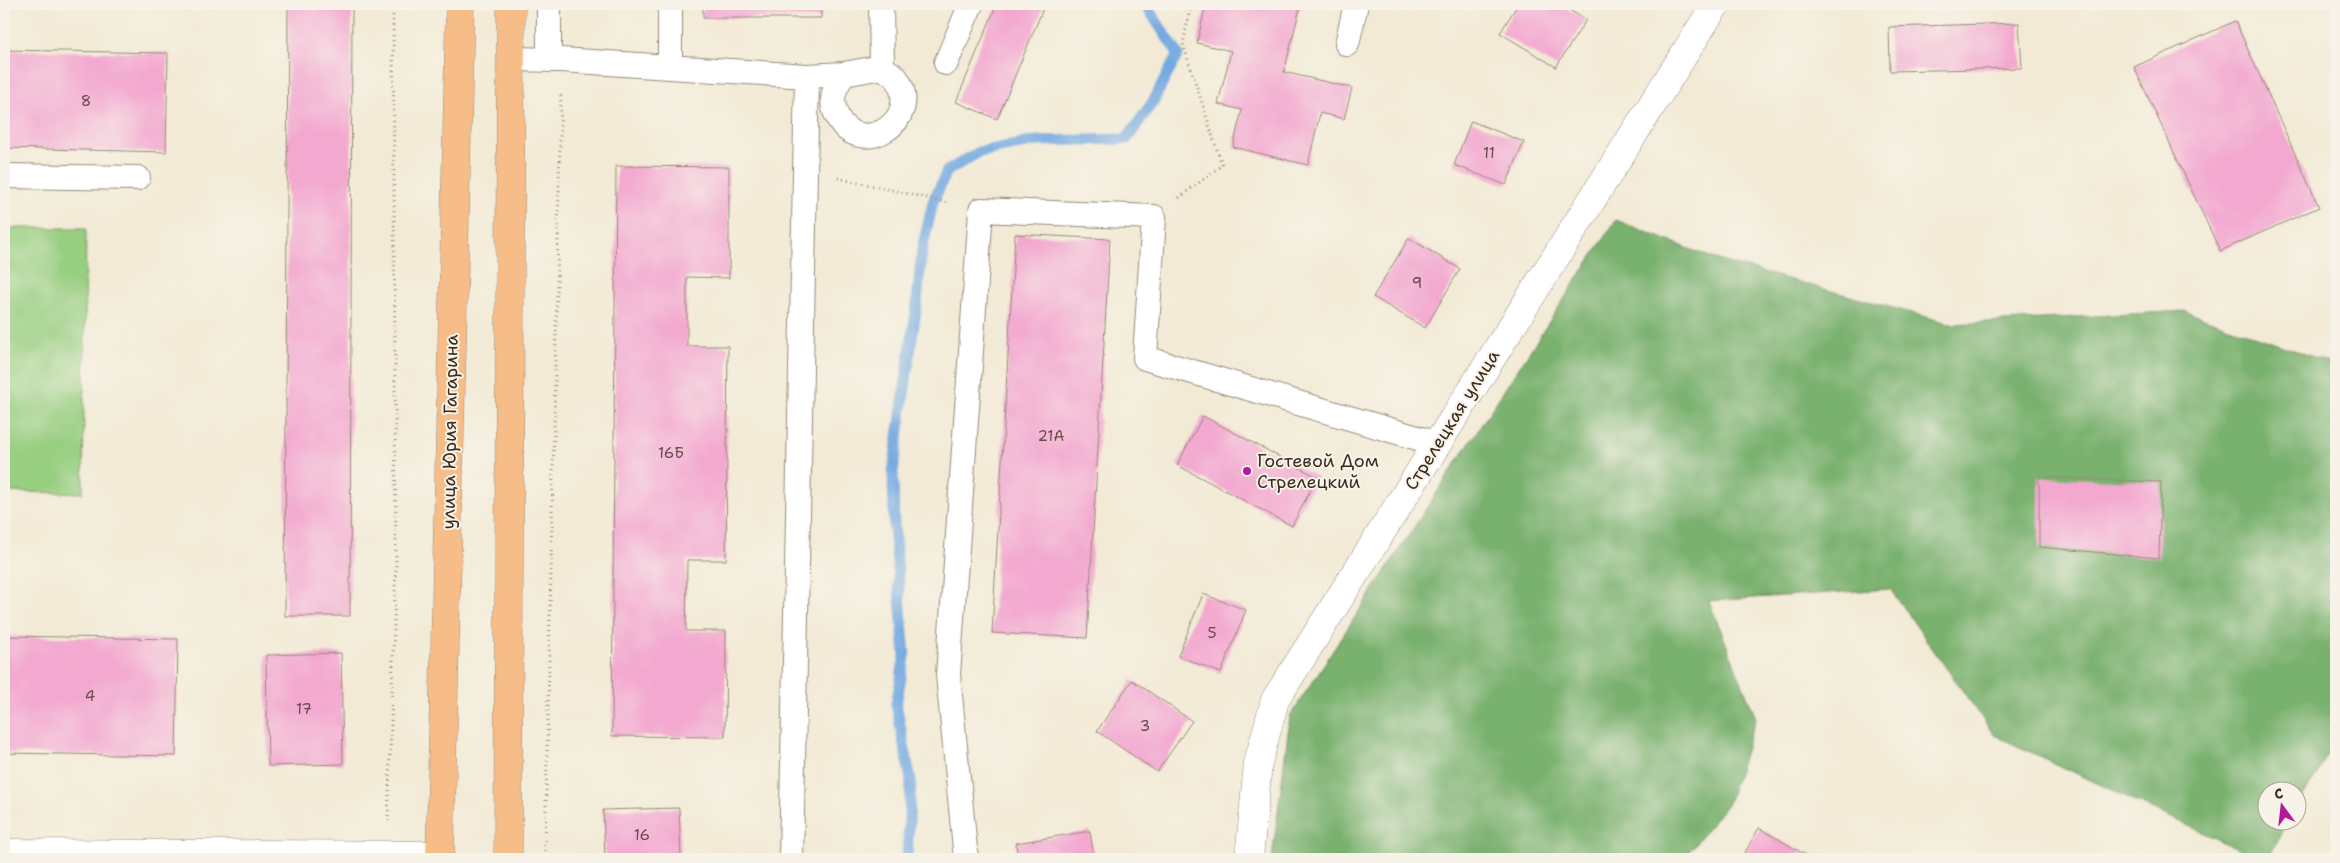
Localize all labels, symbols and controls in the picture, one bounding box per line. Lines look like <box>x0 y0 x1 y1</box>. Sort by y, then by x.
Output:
house number: 8 <box>81 91 91 111</box>
house number: 11 <box>1483 143 1495 163</box>
house number: 9 <box>1412 273 1422 293</box>
street label: улица Юрия Гагарина <box>436 334 464 530</box>
street label: Стрелецкая улица <box>1399 345 1505 495</box>
house number: 21А <box>1038 426 1065 446</box>
house number: 16Б <box>658 443 684 463</box>
place label: Гостевой Дом Стрелецкий <box>1257 449 1379 494</box>
marker: Гостевой Дом Стрелецкий <box>1241 465 1253 477</box>
house number: 5 <box>1207 623 1217 643</box>
house number: 4 <box>85 686 95 706</box>
house number: 17 <box>296 699 312 719</box>
house number: 3 <box>1140 716 1150 736</box>
north arrow <box>2258 780 2308 830</box>
text: С <box>2272 784 2285 803</box>
house number: 16 <box>634 825 650 845</box>

